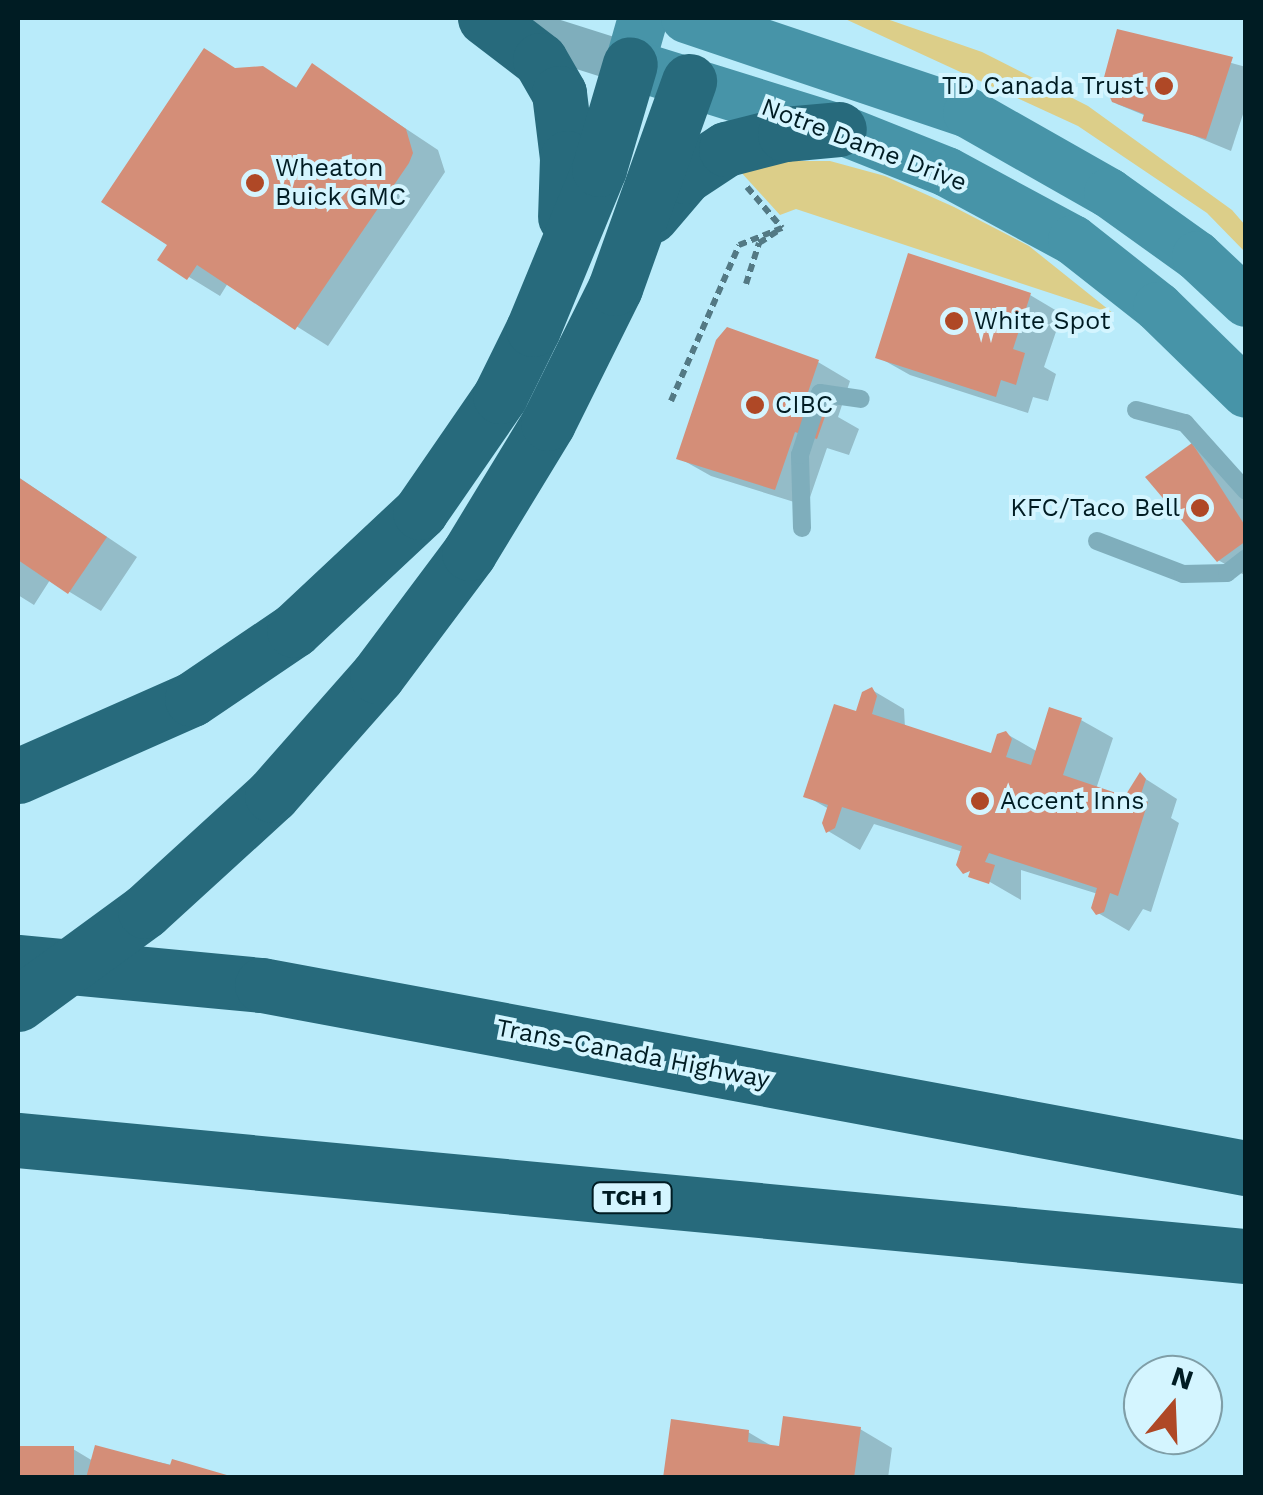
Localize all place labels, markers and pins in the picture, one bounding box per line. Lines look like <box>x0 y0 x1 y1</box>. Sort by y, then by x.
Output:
place label: TD Canada Trust <box>940 71 1144 101</box>
marker: TD Canada Trust <box>1153 75 1175 97</box>
place label: Wheaton Buick GMC <box>275 154 407 213</box>
marker: Wheaton Buick GMC <box>244 172 266 194</box>
place label: White Spot <box>974 306 1110 336</box>
marker: White Spot <box>943 310 965 332</box>
place label: CIBC <box>775 390 833 420</box>
marker: CIBC <box>744 394 766 416</box>
place label: KFC/Taco Bell <box>1010 493 1180 523</box>
marker: KFC/Taco Bell <box>1189 497 1211 519</box>
place label: Accent Inns <box>1000 786 1144 816</box>
marker: Accent Inns <box>969 790 991 812</box>

